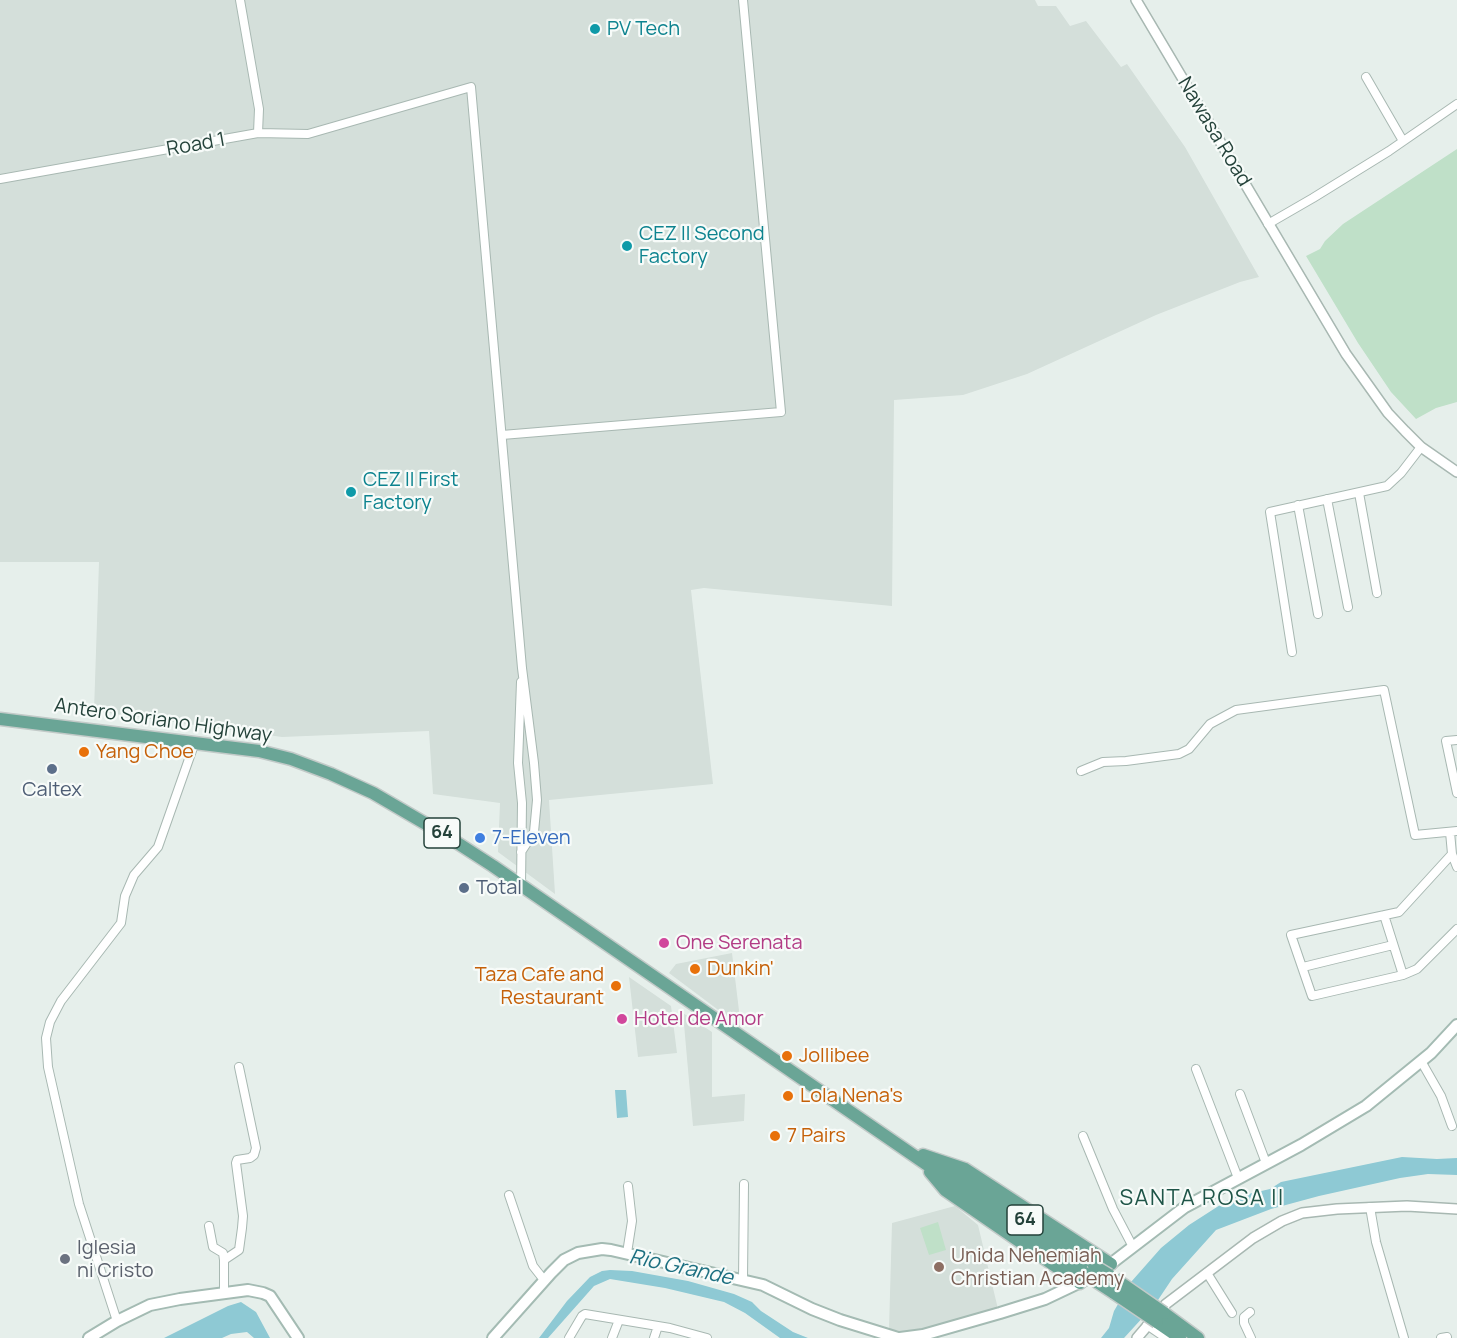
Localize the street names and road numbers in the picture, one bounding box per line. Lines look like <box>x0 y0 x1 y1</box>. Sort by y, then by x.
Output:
street label: Nawasa Road <box>1172 73 1256 191</box>
street label: Road 1 <box>165 128 227 162</box>
street label: Antero Soriano Highway <box>53 694 273 748</box>
road number: 64 <box>424 818 460 848</box>
road number: 64 <box>1007 1205 1043 1235</box>

